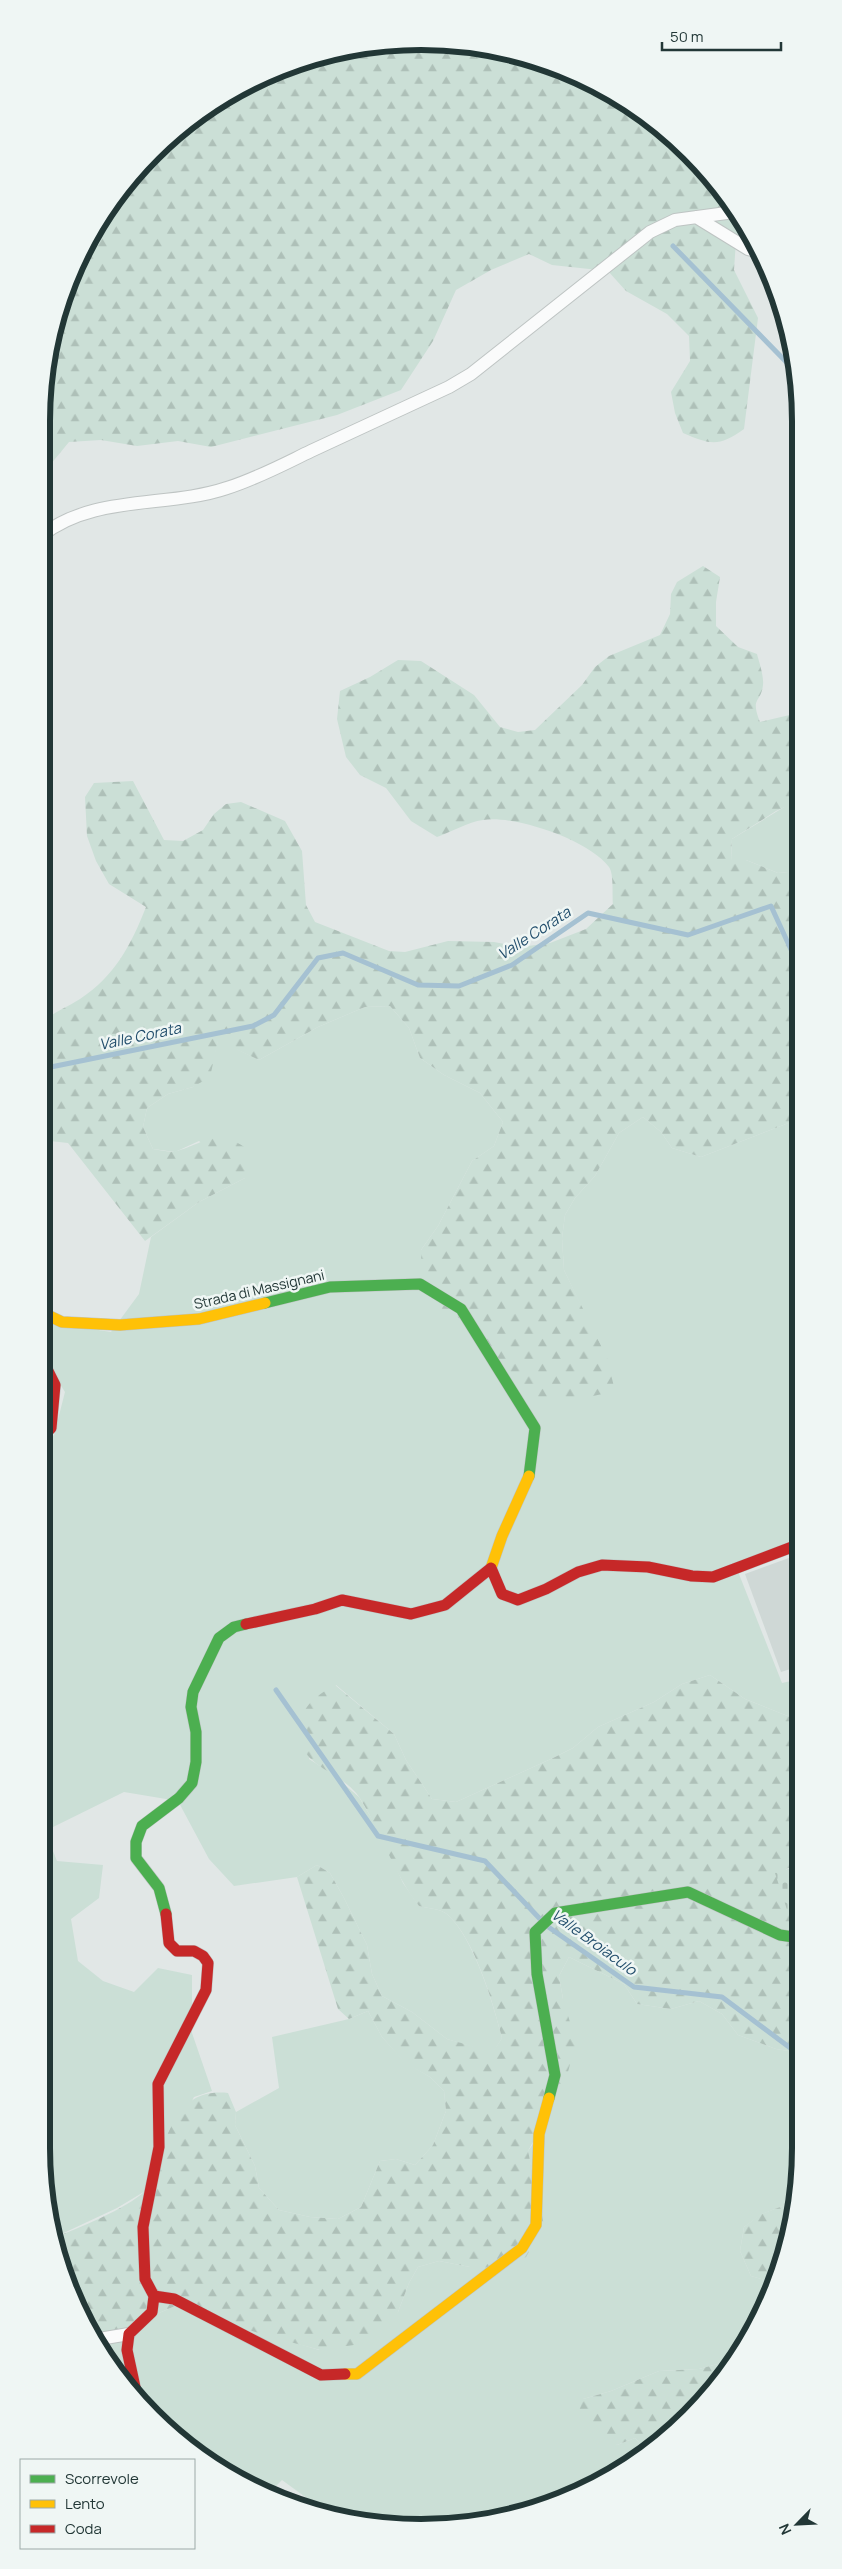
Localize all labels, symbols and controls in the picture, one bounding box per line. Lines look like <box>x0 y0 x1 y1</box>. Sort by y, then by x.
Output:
scale bar <box>662 20 781 52</box>
text: 50 m <box>670 26 704 47</box>
water label: Valle Corata <box>494 901 575 964</box>
water label: Valle Corata <box>97 1017 183 1055</box>
street label: Strada di Massignani <box>192 1265 326 1313</box>
water label: Valle Broiaculo <box>547 1904 642 1981</box>
legend <box>20 2459 195 2549</box>
text: Scorrevole <box>65 2468 139 2489</box>
text: Lento <box>65 2493 105 2514</box>
north arrow <box>772 2499 822 2549</box>
text: Coda <box>65 2518 102 2539</box>
text: N <box>774 2521 795 2538</box>

